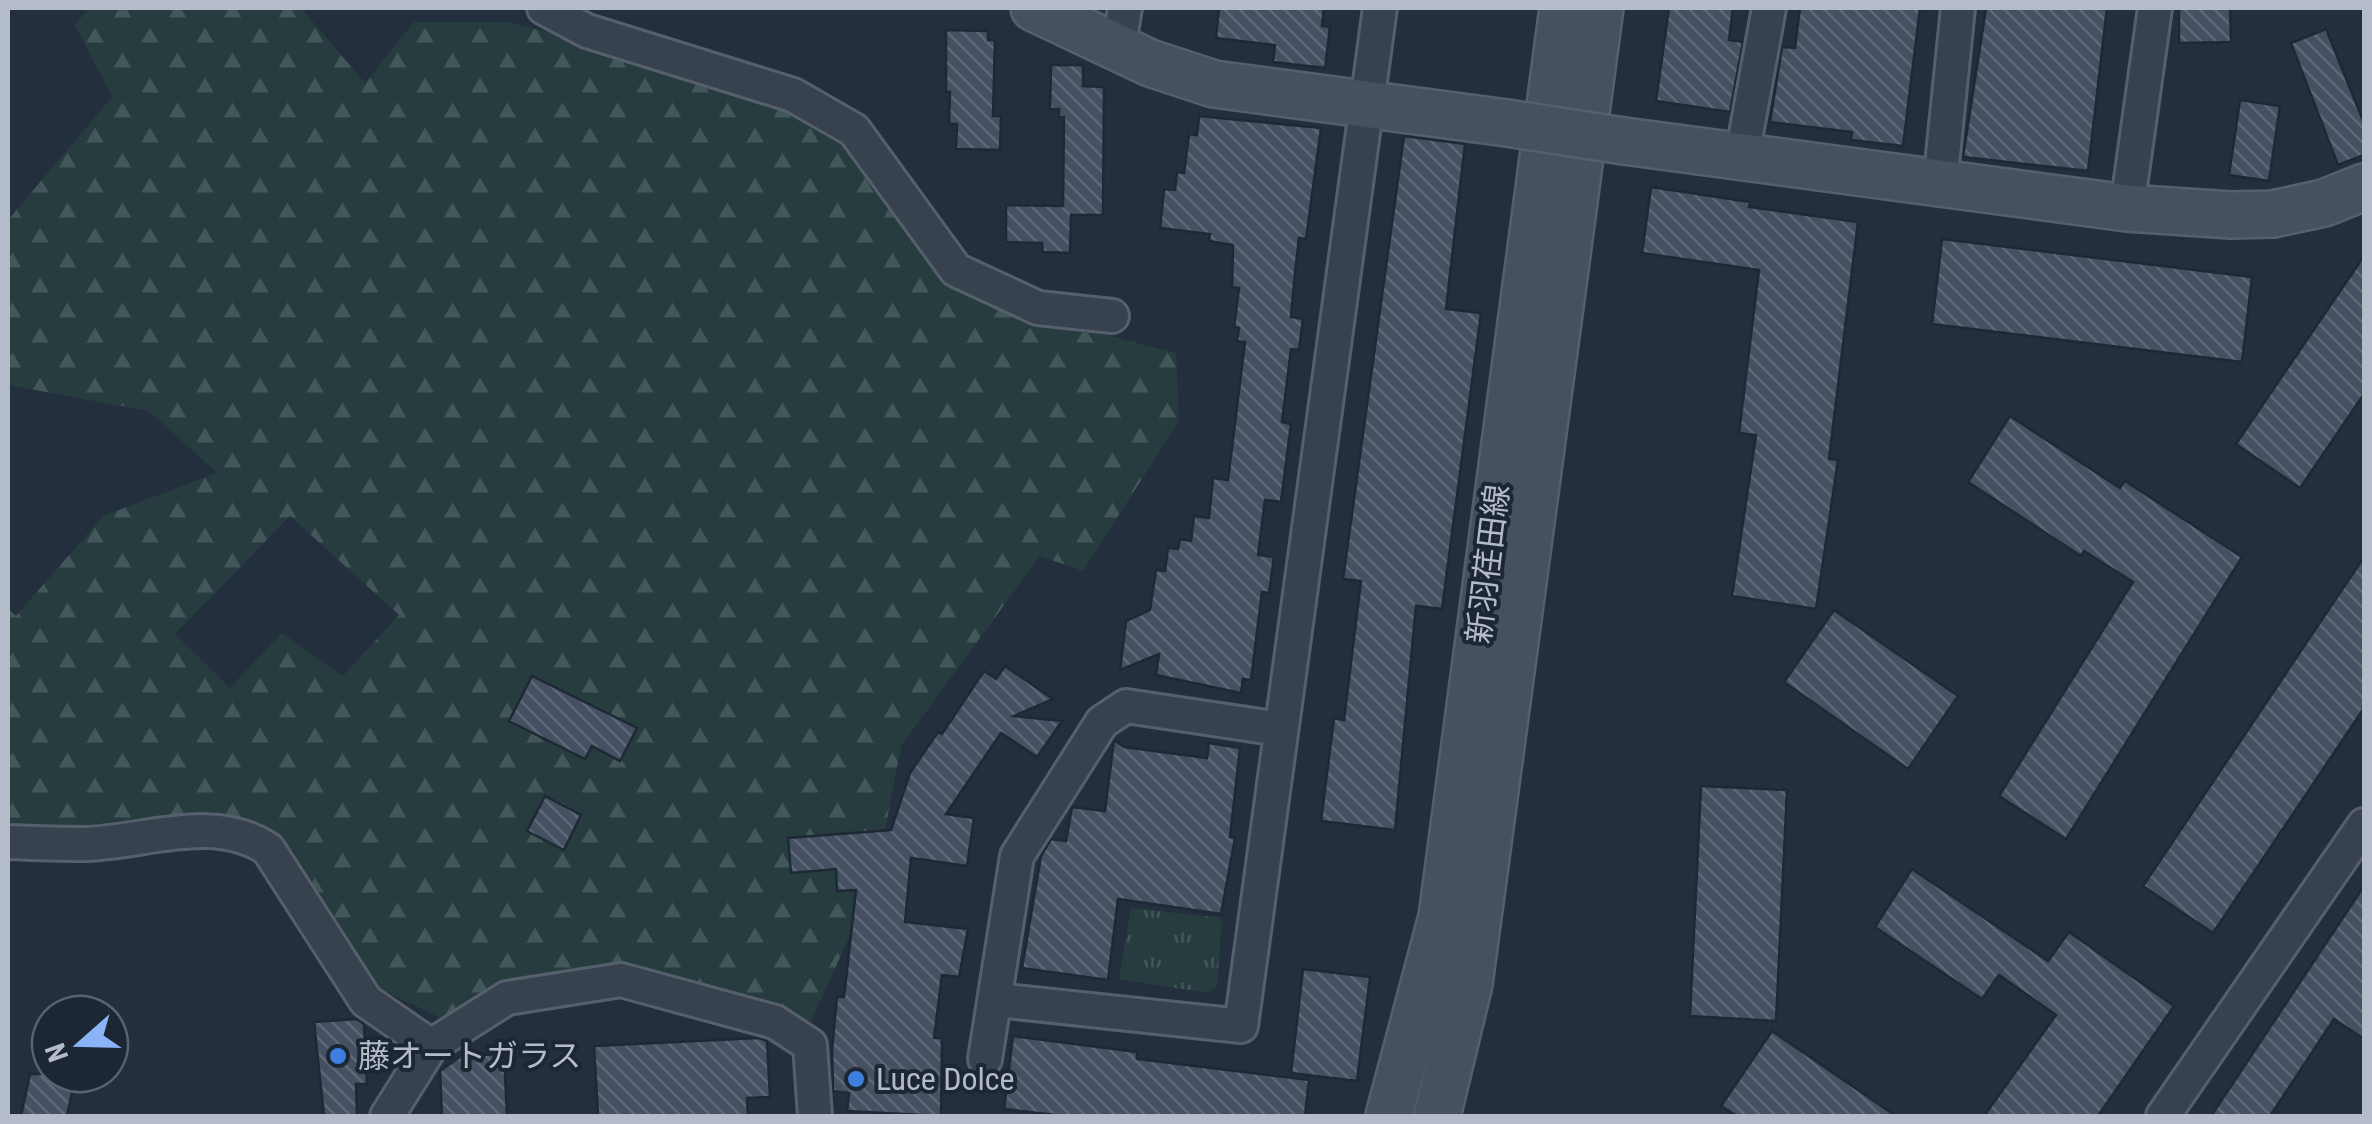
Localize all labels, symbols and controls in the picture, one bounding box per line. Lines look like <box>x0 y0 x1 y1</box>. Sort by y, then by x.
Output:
street label: 新羽荏田線 <box>1459 482 1517 646</box>
north arrow <box>30 994 130 1094</box>
place label: 藤オートガラス <box>358 1037 581 1075</box>
text: N <box>39 1039 75 1066</box>
marker: 藤オートガラス <box>327 1045 349 1067</box>
place label: Luce Dolce <box>876 1060 1015 1098</box>
marker: Luce Dolce <box>845 1068 867 1090</box>

